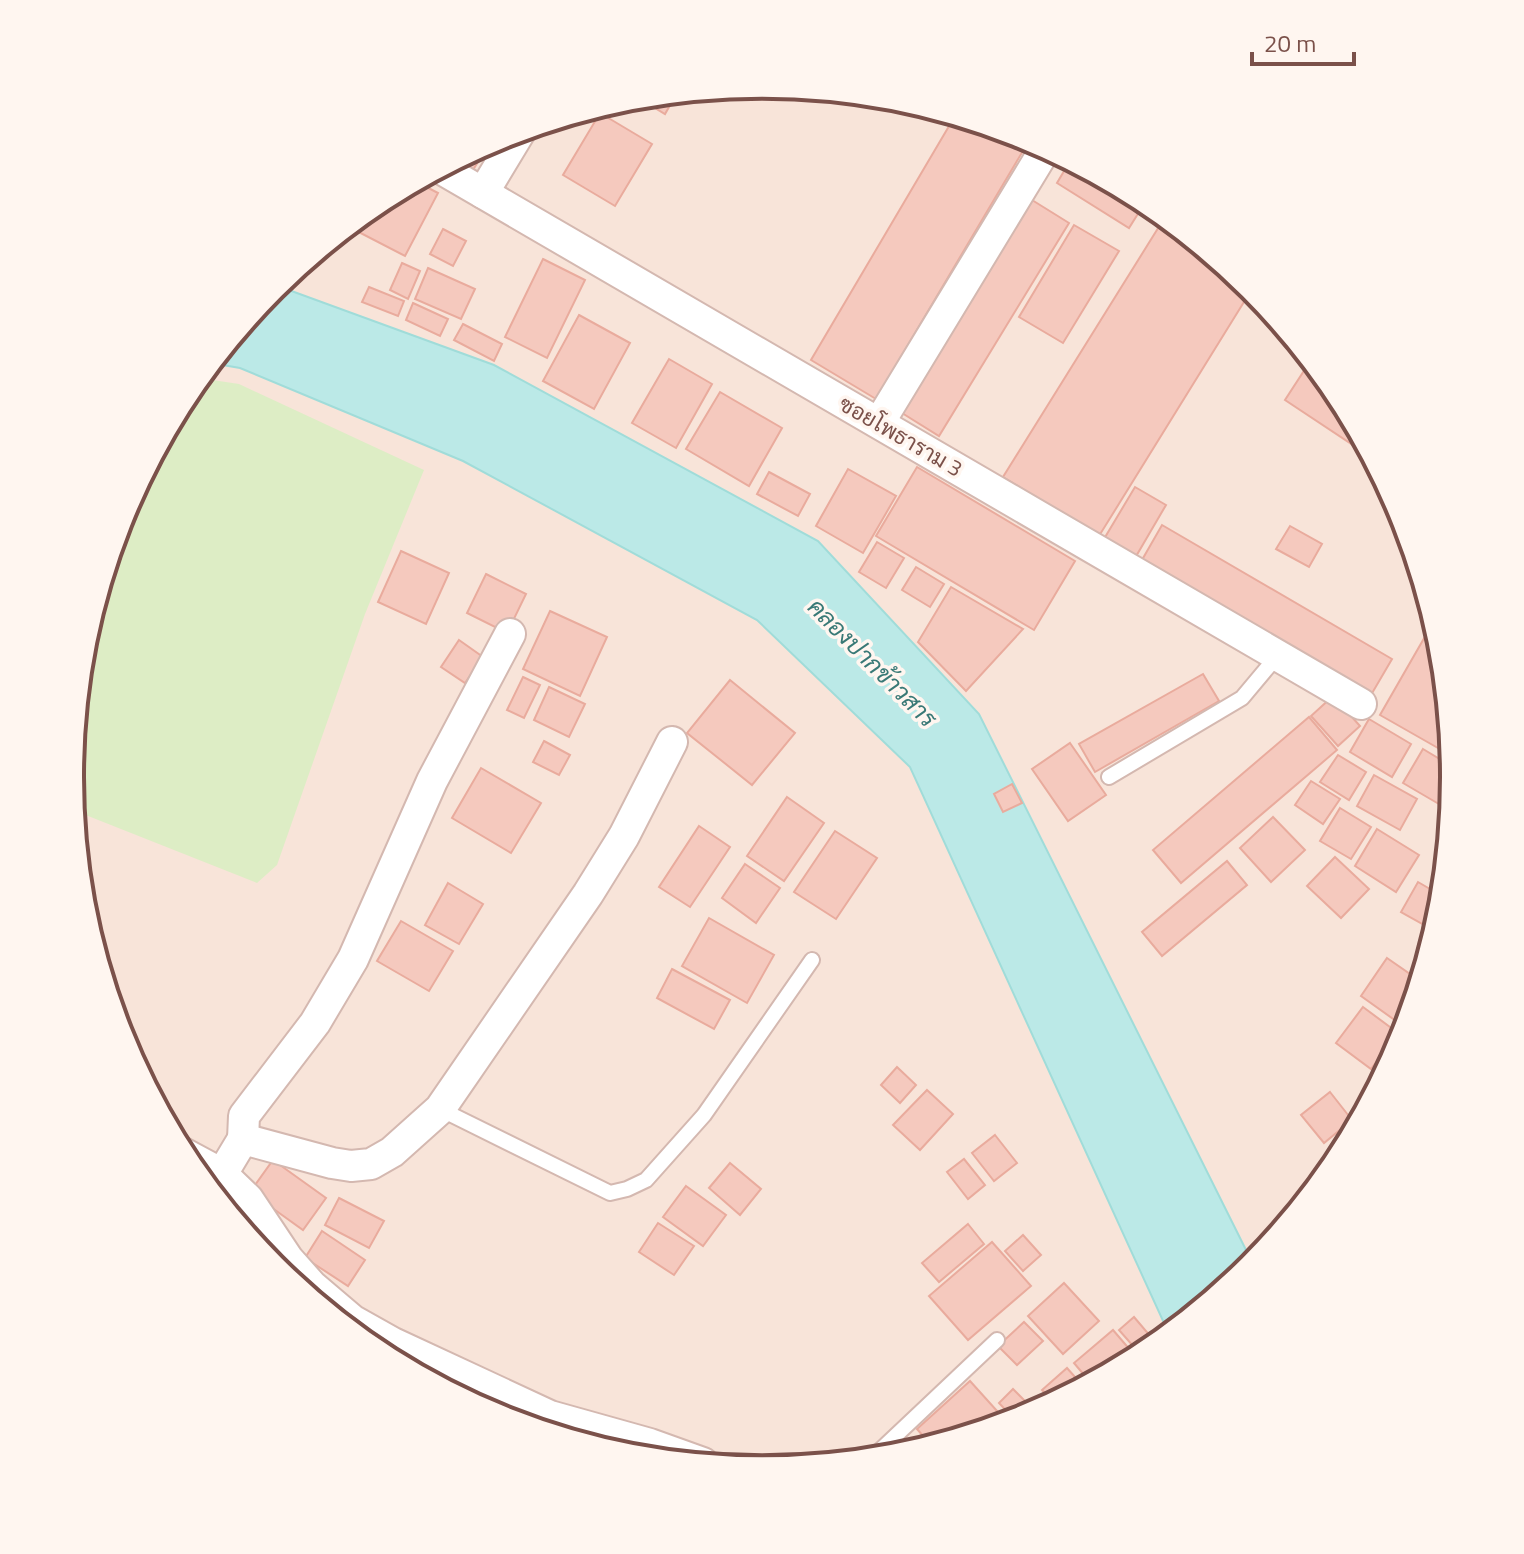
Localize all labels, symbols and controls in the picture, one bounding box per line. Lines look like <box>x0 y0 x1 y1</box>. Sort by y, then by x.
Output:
scale bar <box>1252 16 1354 66</box>
text: 20 m <box>1264 25 1316 61</box>
street label: ซอยโพธาราม 3 <box>833 387 969 485</box>
water label: คลองปากข้าวสาร <box>800 589 946 736</box>

